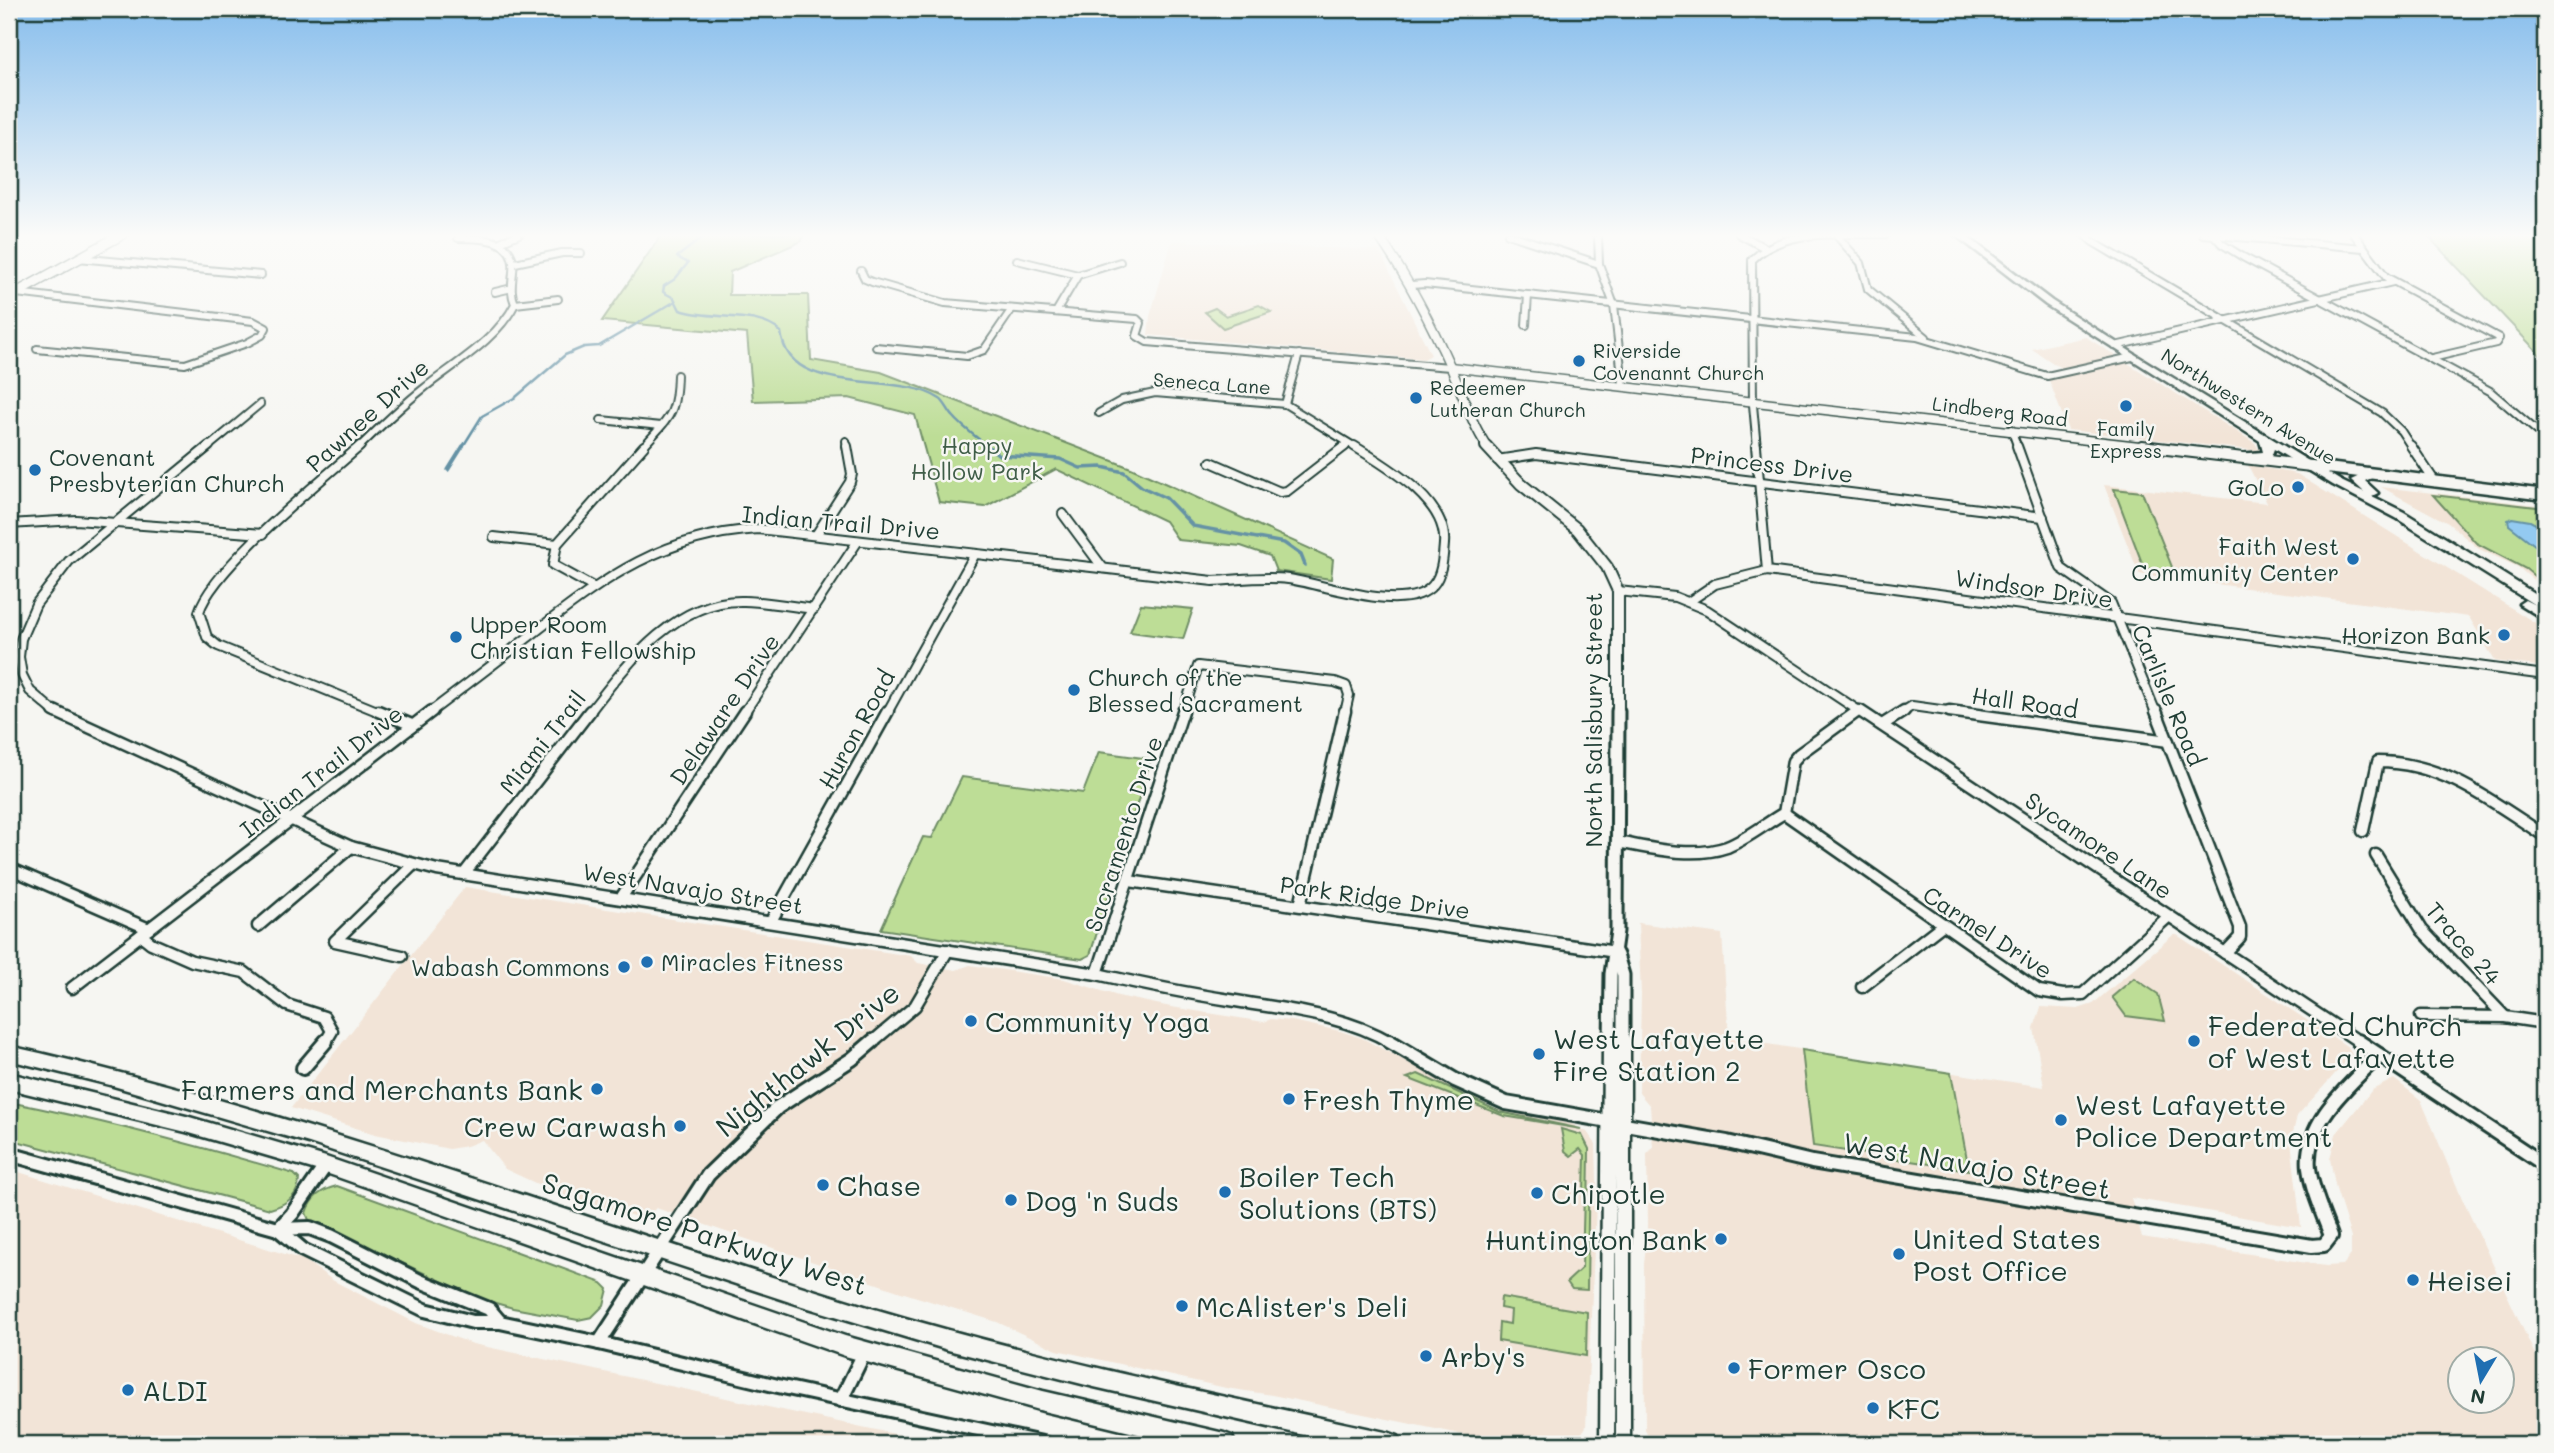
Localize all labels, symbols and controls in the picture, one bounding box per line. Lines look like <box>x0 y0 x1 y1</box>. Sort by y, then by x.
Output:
place label: Riverside Covenannt Church <box>1593 338 1764 385</box>
street label: Northwestern Avenue <box>2157 342 2341 470</box>
street label: Pawnee Drive <box>299 352 435 478</box>
marker: Riverside Covenannt Church <box>1571 353 1587 369</box>
street label: Seneca Lane <box>1152 366 1272 400</box>
place label: Redeemer Lutheran Church <box>1430 375 1585 422</box>
marker: Redeemer Lutheran Church <box>1408 390 1424 406</box>
street label: Lindberg Road <box>1931 390 2069 432</box>
marker: Family Express <box>2118 398 2134 414</box>
place label: Family Express <box>2090 416 2162 463</box>
park label: Happy Hollow Park <box>911 430 1043 486</box>
street label: Princess Drive <box>1689 439 1855 489</box>
place label: Covenant Presbyterian Church <box>49 442 284 498</box>
marker: Covenant Presbyterian Church <box>27 462 43 478</box>
place label: GoLo <box>2228 472 2284 502</box>
marker: GoLo <box>2290 479 2306 495</box>
street label: Indian Trail Drive <box>741 498 941 546</box>
place label: Faith West Community Center <box>2131 531 2339 587</box>
marker: Faith West Community Center <box>2345 551 2361 567</box>
street label: Windsor Drive <box>1953 562 2115 614</box>
street label: North Salisbury Street <box>1578 592 1608 848</box>
place label: Upper Room Christian Fellowship <box>470 609 696 665</box>
street label: Carlisle Road <box>2126 620 2212 770</box>
place label: Horizon Bank <box>2341 620 2490 650</box>
marker: Horizon Bank <box>2496 627 2512 643</box>
street label: Delaware Drive <box>662 628 786 790</box>
marker: Upper Room Christian Fellowship <box>448 629 464 645</box>
place label: Church of the Blessed Sacrament <box>1088 662 1303 718</box>
street label: Huron Road <box>811 664 901 794</box>
street label: Hall Road <box>1970 680 2080 724</box>
marker: Church of the Blessed Sacrament <box>1066 682 1082 698</box>
street label: Miami Trail <box>492 684 592 800</box>
street label: Indian Trail Drive <box>234 698 408 844</box>
street label: Sacramento Drive <box>1077 732 1169 936</box>
street label: Sycamore Lane <box>2020 785 2178 905</box>
street label: West Navajo Street <box>581 856 805 920</box>
street label: Park Ridge Drive <box>1278 869 1472 925</box>
street label: Carmel Drive <box>1917 879 2059 985</box>
street label: Trace 24 <box>2420 895 2508 991</box>
place label: Miracles Fitness <box>661 947 844 977</box>
place label: Wabash Commons <box>411 952 610 982</box>
marker: Miracles Fitness <box>639 954 655 970</box>
marker: Wabash Commons <box>616 959 632 975</box>
street label: Nighthawk Drive <box>708 974 906 1144</box>
place label: Community Yoga <box>985 1003 1210 1039</box>
place label: Federated Church of West Lafayette <box>2208 1007 2461 1075</box>
marker: Community Yoga <box>963 1013 979 1029</box>
place label: West Lafayette Fire Station 2 <box>1553 1020 1764 1088</box>
marker: Federated Church of West Lafayette <box>2186 1033 2202 1049</box>
marker: West Lafayette Fire Station 2 <box>1531 1046 1547 1062</box>
place label: Farmers and Merchants Bank <box>181 1071 583 1107</box>
marker: Farmers and Merchants Bank <box>589 1081 605 1097</box>
place label: Fresh Thyme <box>1303 1081 1474 1117</box>
place label: West Lafayette Police Department <box>2075 1086 2332 1154</box>
marker: Fresh Thyme <box>1281 1091 1297 1107</box>
place label: Crew Carwash <box>464 1108 666 1144</box>
marker: West Lafayette Police Department <box>2053 1112 2069 1128</box>
marker: Crew Carwash <box>672 1118 688 1134</box>
street label: West Navajo Street <box>1840 1124 2114 1206</box>
place label: Boiler Tech Solutions (BTS) <box>1239 1158 1437 1226</box>
street label: Sagamore Parkway West <box>538 1163 872 1303</box>
place label: Chase <box>837 1167 921 1203</box>
place label: Chipotle <box>1551 1175 1666 1211</box>
marker: Chase <box>815 1177 831 1193</box>
place label: Dog 'n Suds <box>1025 1182 1179 1218</box>
marker: Boiler Tech Solutions (BTS) <box>1217 1184 1233 1200</box>
marker: Chipotle <box>1529 1185 1545 1201</box>
marker: Dog 'n Suds <box>1003 1192 1019 1208</box>
place label: United States Post Office <box>1913 1220 2101 1288</box>
place label: Huntington Bank <box>1485 1221 1707 1257</box>
marker: Huntington Bank <box>1713 1231 1729 1247</box>
marker: United States Post Office <box>1891 1246 1907 1262</box>
place label: Heisei <box>2427 1262 2512 1298</box>
marker: Heisei <box>2405 1272 2421 1288</box>
place label: McAlister's Deli <box>1196 1288 1408 1324</box>
marker: McAlister's Deli <box>1174 1298 1190 1314</box>
place label: Arby's <box>1440 1338 1526 1374</box>
north arrow <box>2446 1344 2516 1414</box>
marker: Arby's <box>1418 1348 1434 1364</box>
place label: Former Osco <box>1748 1350 1926 1386</box>
marker: Former Osco <box>1726 1360 1742 1376</box>
place label: ALDI <box>142 1372 208 1408</box>
marker: ALDI <box>120 1382 136 1398</box>
text: N <box>2469 1384 2487 1411</box>
place label: KFC <box>1887 1390 1940 1426</box>
marker: KFC <box>1865 1400 1881 1416</box>

